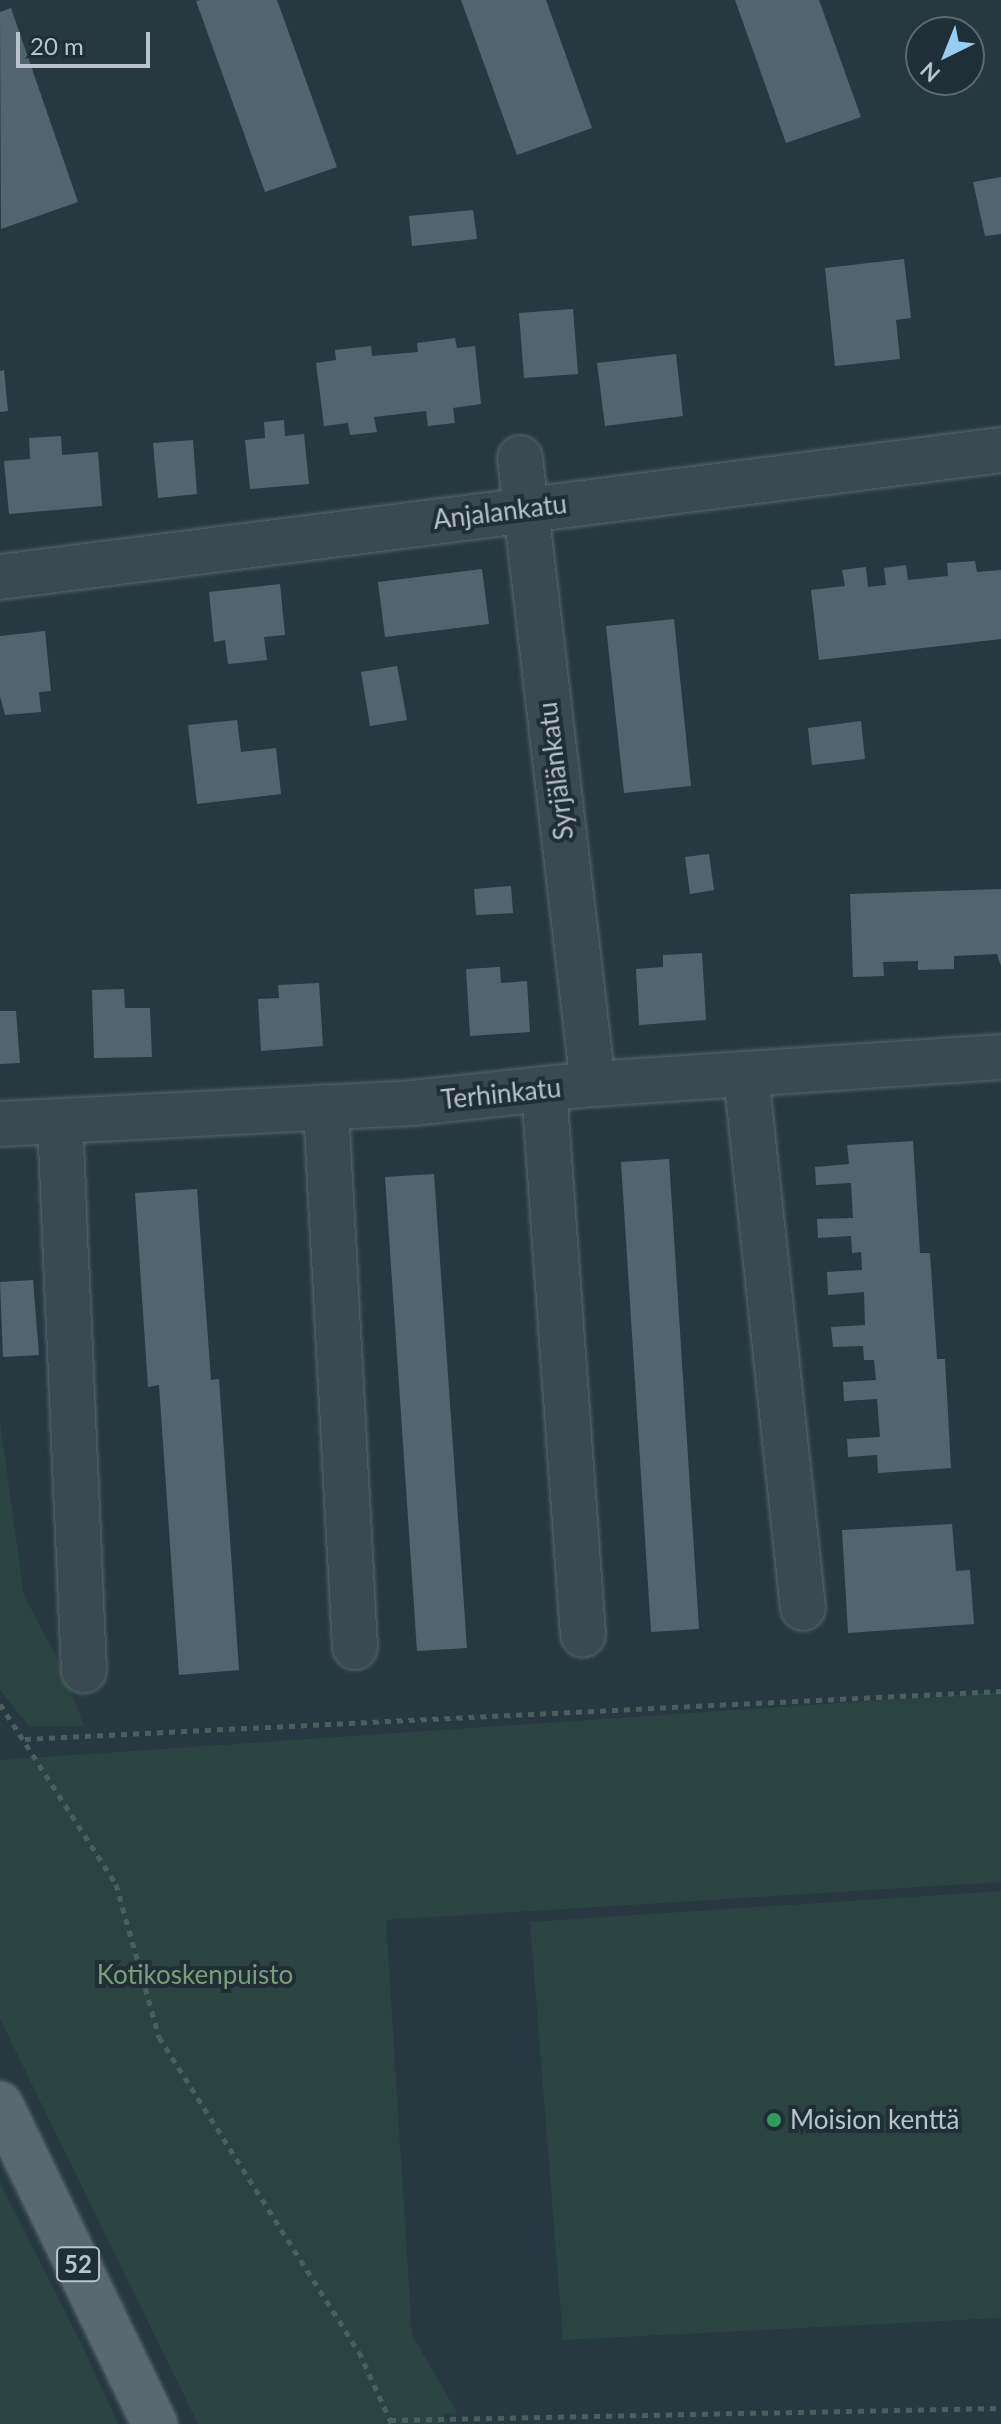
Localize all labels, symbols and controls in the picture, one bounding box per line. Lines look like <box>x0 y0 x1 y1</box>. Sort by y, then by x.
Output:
scale bar <box>20 16 154 66</box>
north arrow <box>905 16 985 96</box>
text: 20 m <box>30 31 84 60</box>
text: N <box>914 57 945 88</box>
street label: Anjalankatu <box>431 488 569 536</box>
street label: Syrjälänkatu <box>532 700 580 842</box>
street label: Terhinkatu <box>439 1072 563 1116</box>
park label: Kotikoskenpuisto <box>97 1959 293 1991</box>
place label: Moision kenttä <box>790 2104 959 2136</box>
marker: Moision kenttä <box>765 2111 783 2129</box>
road number: 52 <box>56 2244 100 2284</box>

